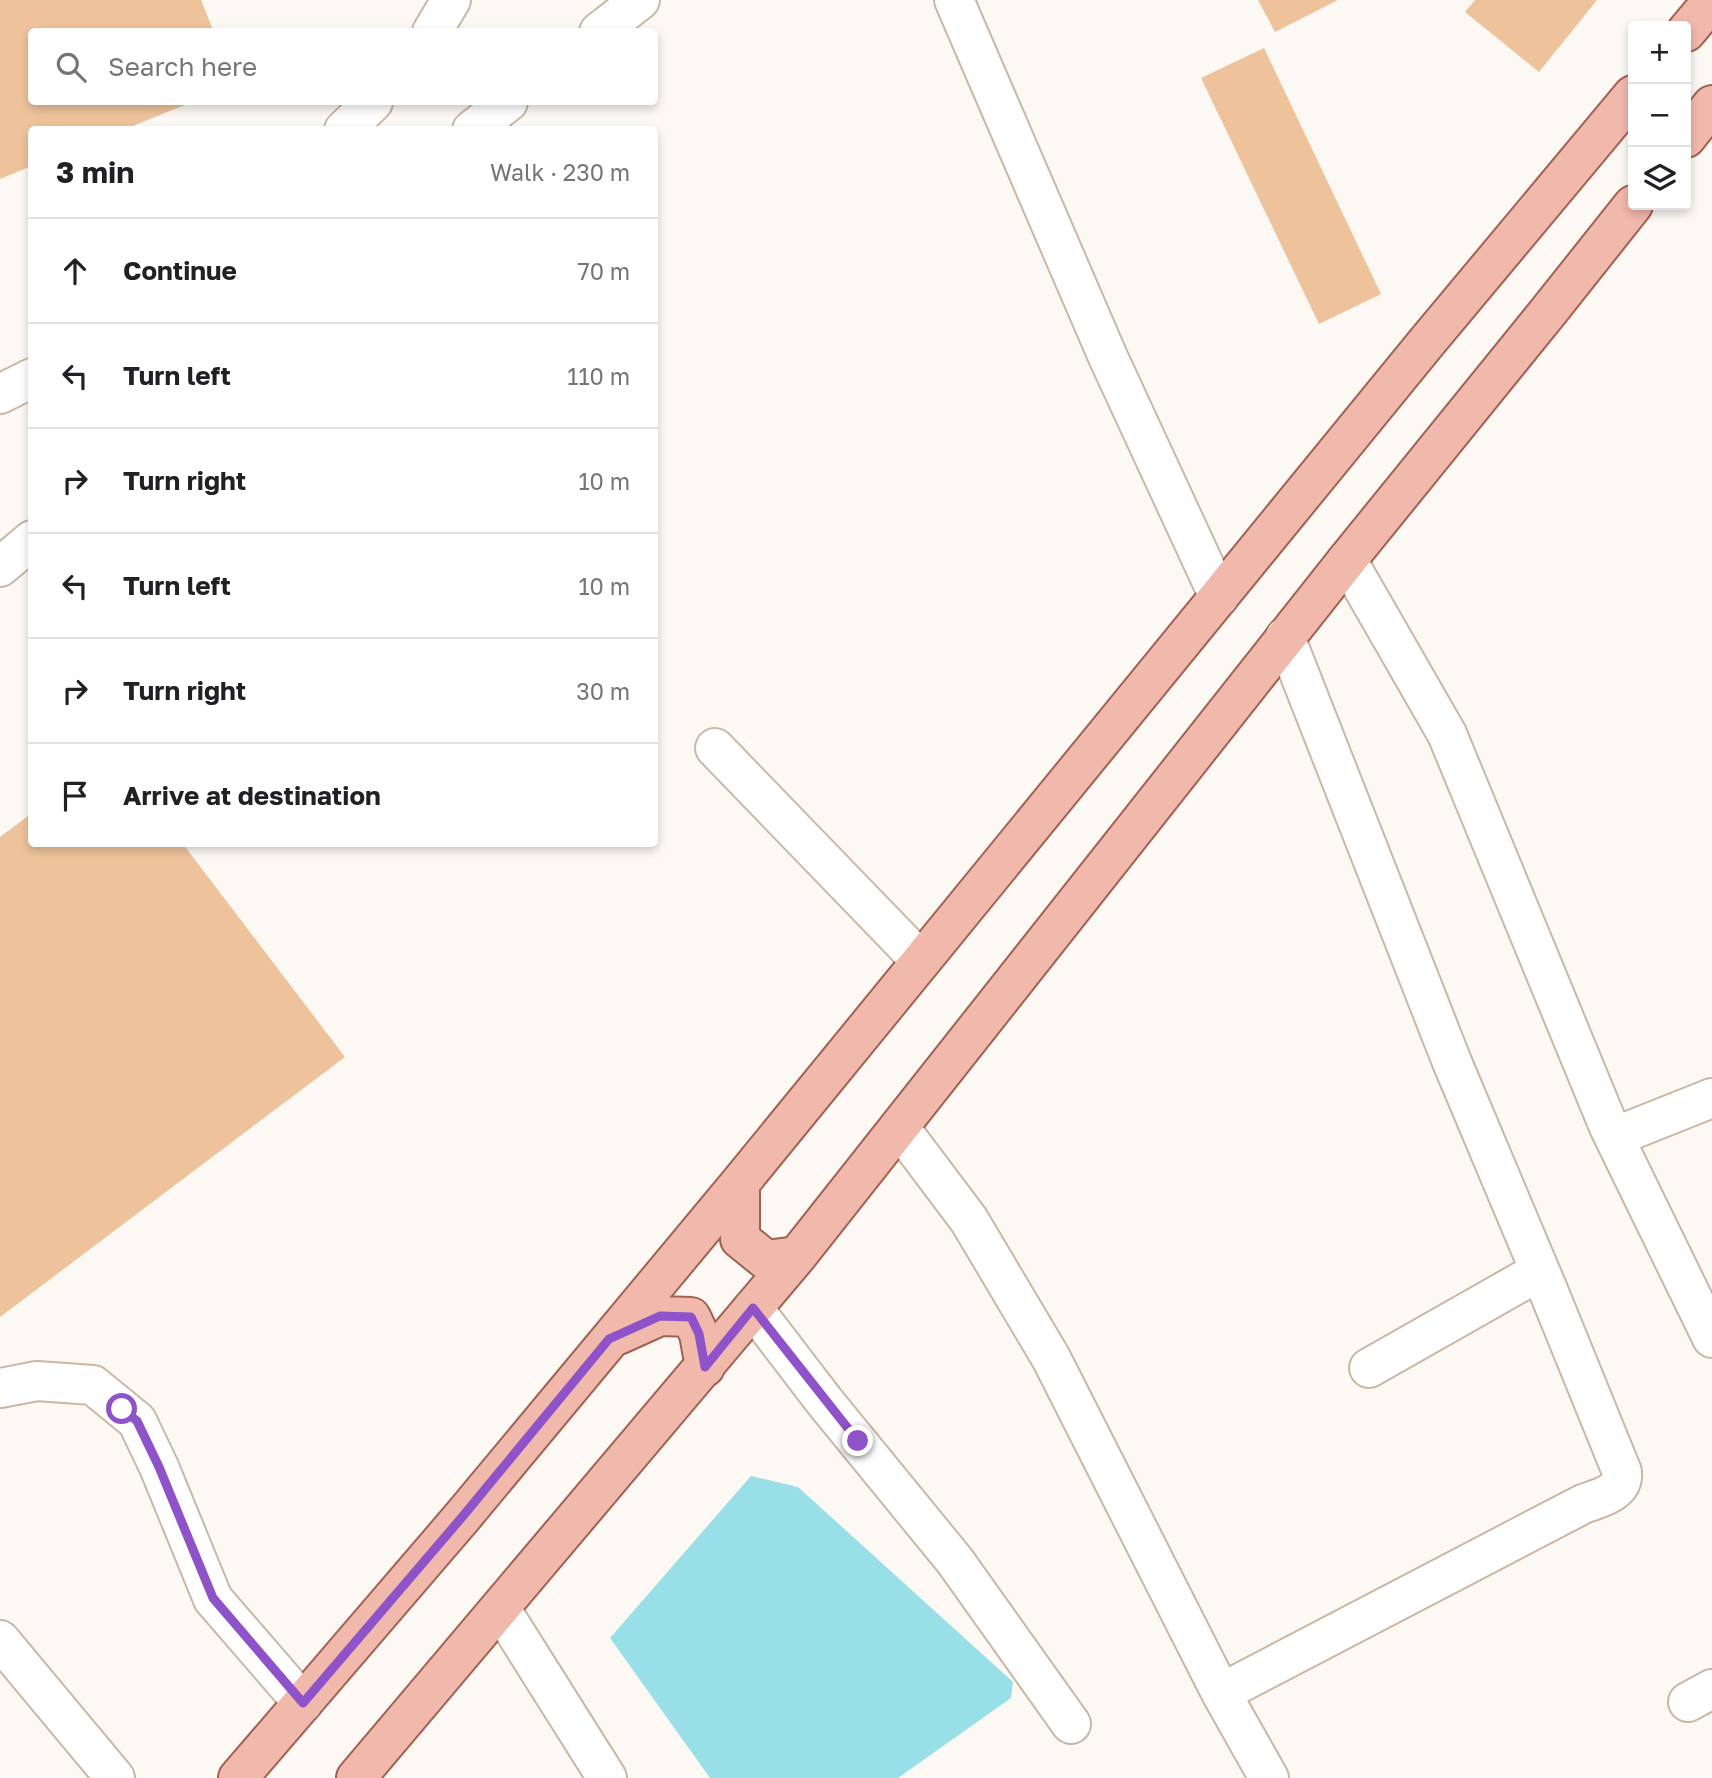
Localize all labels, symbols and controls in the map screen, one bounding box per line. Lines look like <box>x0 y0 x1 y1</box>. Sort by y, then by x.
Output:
map controls <box>1628 21 1691 210</box>
button: + <box>1628 21 1691 84</box>
search box <box>28 28 658 105</box>
icon: search <box>52 48 90 86</box>
text: Search here <box>108 51 257 82</box>
button: − <box>1628 84 1691 147</box>
button: layers <box>1628 147 1691 210</box>
text: 3 min <box>56 154 134 190</box>
text: Walk · 230 m <box>490 158 630 186</box>
icon: ahead <box>56 252 94 290</box>
text: Continue <box>123 255 237 286</box>
text: 70 m <box>577 257 630 285</box>
icon: left <box>56 357 94 395</box>
text: Turn left <box>123 360 231 391</box>
text: 110 m <box>567 362 630 390</box>
icon: right <box>56 462 94 500</box>
text: Turn right <box>123 465 246 496</box>
text: 10 m <box>578 467 630 495</box>
icon: left <box>56 567 94 605</box>
text: Turn left <box>123 570 231 601</box>
text: 10 m <box>578 572 630 600</box>
icon: right <box>56 672 94 710</box>
text: Turn right <box>123 675 246 706</box>
text: 30 m <box>576 677 630 705</box>
icon: arrive <box>56 777 94 815</box>
text: Arrive at destination <box>123 780 381 811</box>
route start <box>106 1393 137 1424</box>
route end <box>842 1425 873 1456</box>

